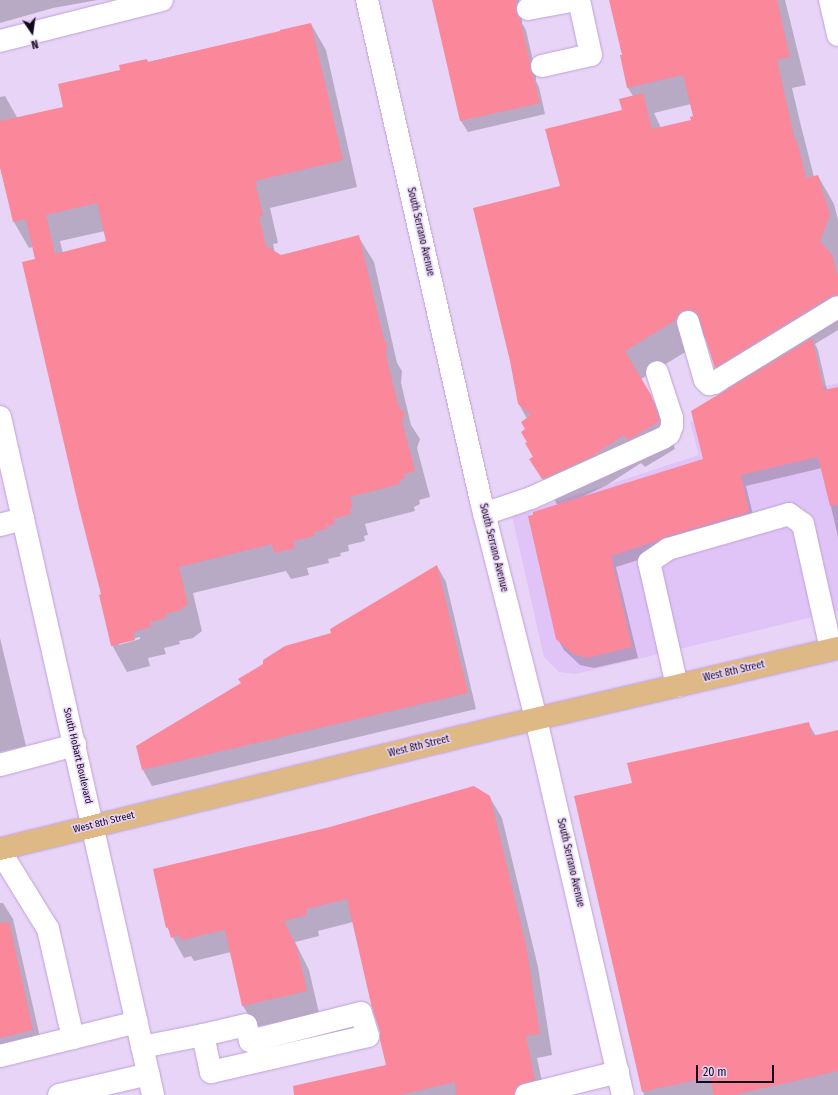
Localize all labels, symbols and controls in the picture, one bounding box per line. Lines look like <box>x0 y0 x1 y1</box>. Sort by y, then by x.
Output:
north arrow <box>12 12 52 52</box>
text: N <box>30 37 39 51</box>
street label: South Serrano Avenue <box>404 186 436 278</box>
street label: South Serrano Avenue <box>476 503 510 593</box>
street label: West 8th Street <box>702 659 766 685</box>
street label: South Hobart Boulevard <box>60 707 94 805</box>
street label: West 8th Street <box>387 734 451 760</box>
street label: West 8th Street <box>72 810 136 836</box>
street label: South Serrano Avenue <box>554 817 586 909</box>
scale bar <box>698 1057 776 1083</box>
text: 20 m <box>703 1065 727 1079</box>

